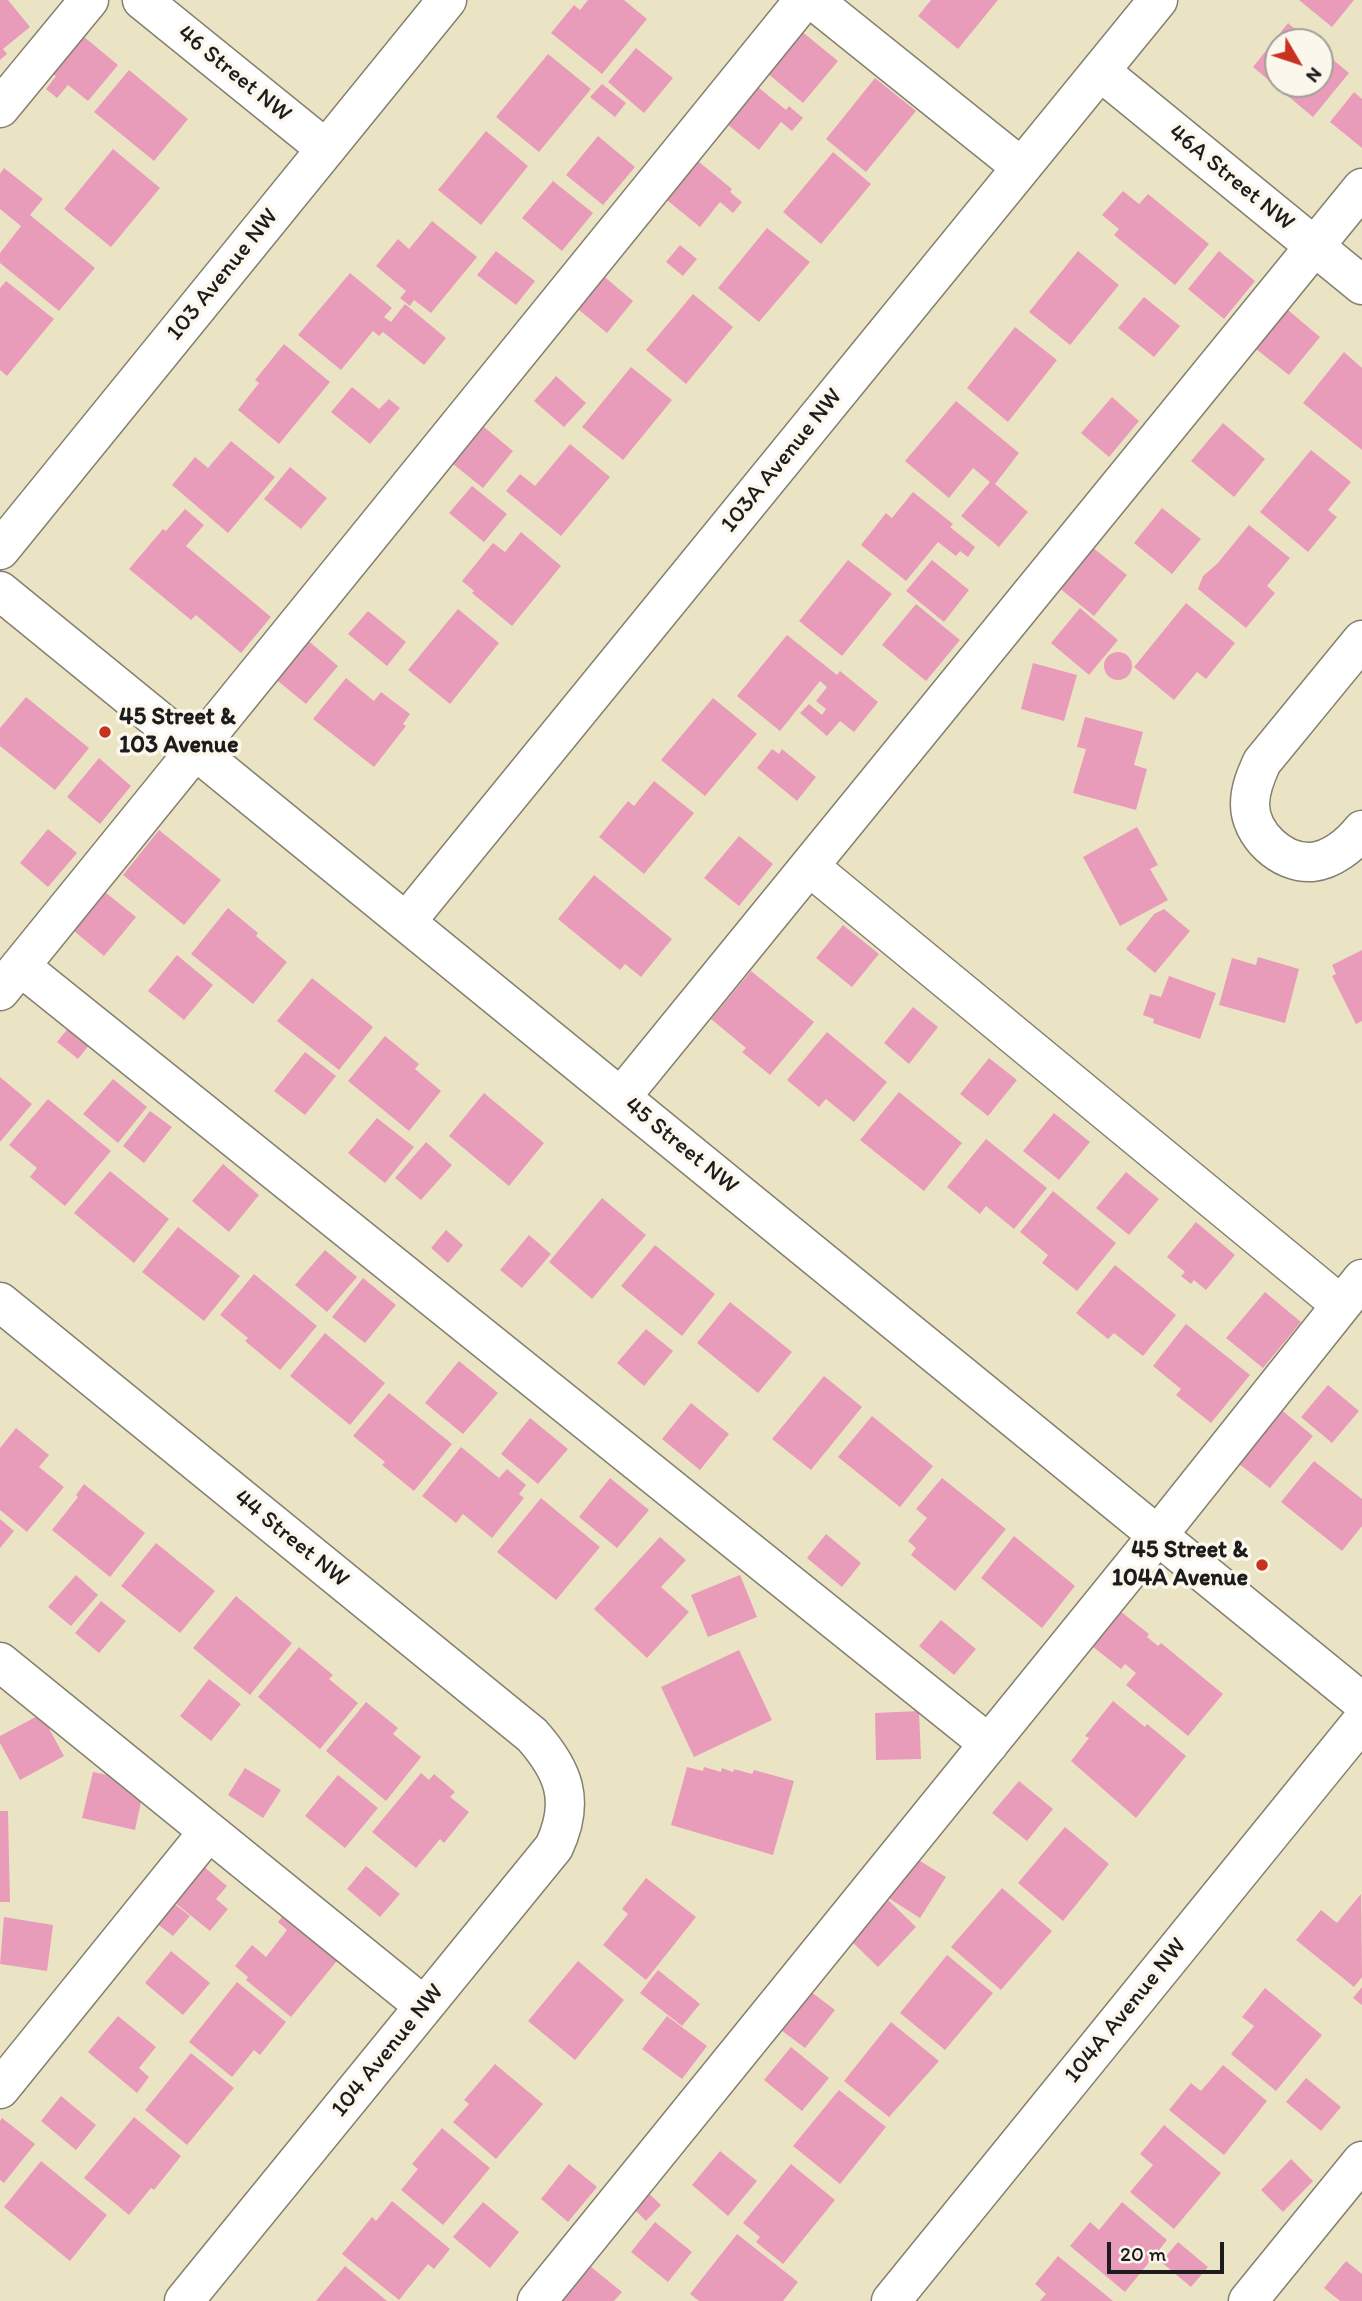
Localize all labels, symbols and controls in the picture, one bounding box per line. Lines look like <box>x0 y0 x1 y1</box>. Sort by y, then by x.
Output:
street label: 46 Street NW <box>171 19 297 129</box>
north arrow <box>1264 28 1334 98</box>
text: N <box>1301 63 1327 87</box>
street label: 46A Street NW <box>1162 119 1300 237</box>
street label: 103 Avenue NW <box>161 203 285 347</box>
street label: 103A Avenue NW <box>715 383 849 539</box>
place label: 45 Street & 103 Avenue <box>119 704 238 760</box>
marker: 45 Street & 103 Avenue <box>97 724 113 740</box>
street label: 45 Street NW <box>618 1091 744 1201</box>
street label: 44 Street NW <box>228 1484 354 1594</box>
place label: 45 Street & 104A Avenue <box>1112 1537 1248 1593</box>
marker: 45 Street & 104A Avenue <box>1254 1557 1270 1573</box>
street label: 104A Avenue NW <box>1059 1933 1193 2089</box>
street label: 104 Avenue NW <box>326 1979 450 2123</box>
scale bar <box>1110 2228 1227 2272</box>
text: 20 m <box>1120 2241 1166 2266</box>

